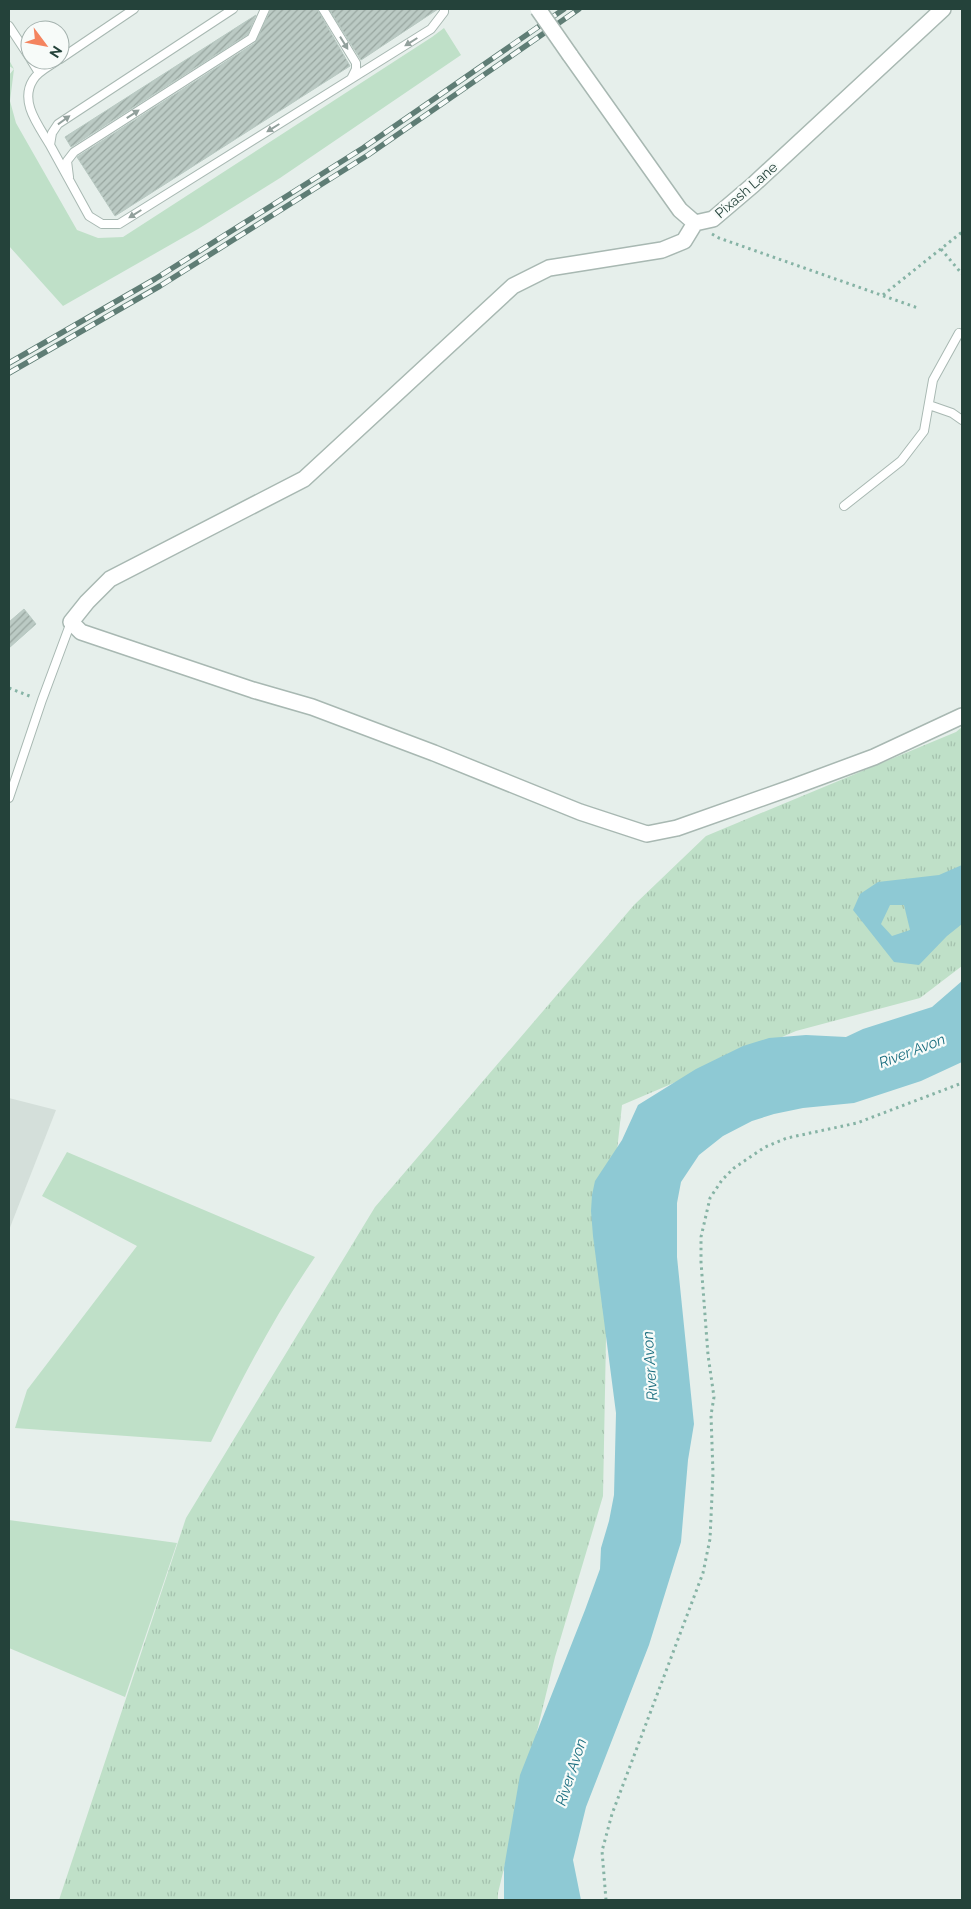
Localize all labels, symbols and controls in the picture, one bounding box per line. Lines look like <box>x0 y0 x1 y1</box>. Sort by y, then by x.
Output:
north arrow <box>20 20 70 70</box>
one-way arrow <box>340 37 349 50</box>
one-way arrow <box>404 38 418 47</box>
text: N <box>46 43 66 61</box>
one-way arrow <box>126 110 139 119</box>
one-way arrow <box>57 115 71 125</box>
one-way arrow <box>266 123 279 132</box>
street label: Pixash Lane <box>712 159 780 221</box>
one-way arrow <box>128 209 141 218</box>
water label: River Avon <box>876 1030 948 1072</box>
water label: River Avon <box>639 1331 661 1401</box>
water label: River Avon <box>552 1736 590 1808</box>

